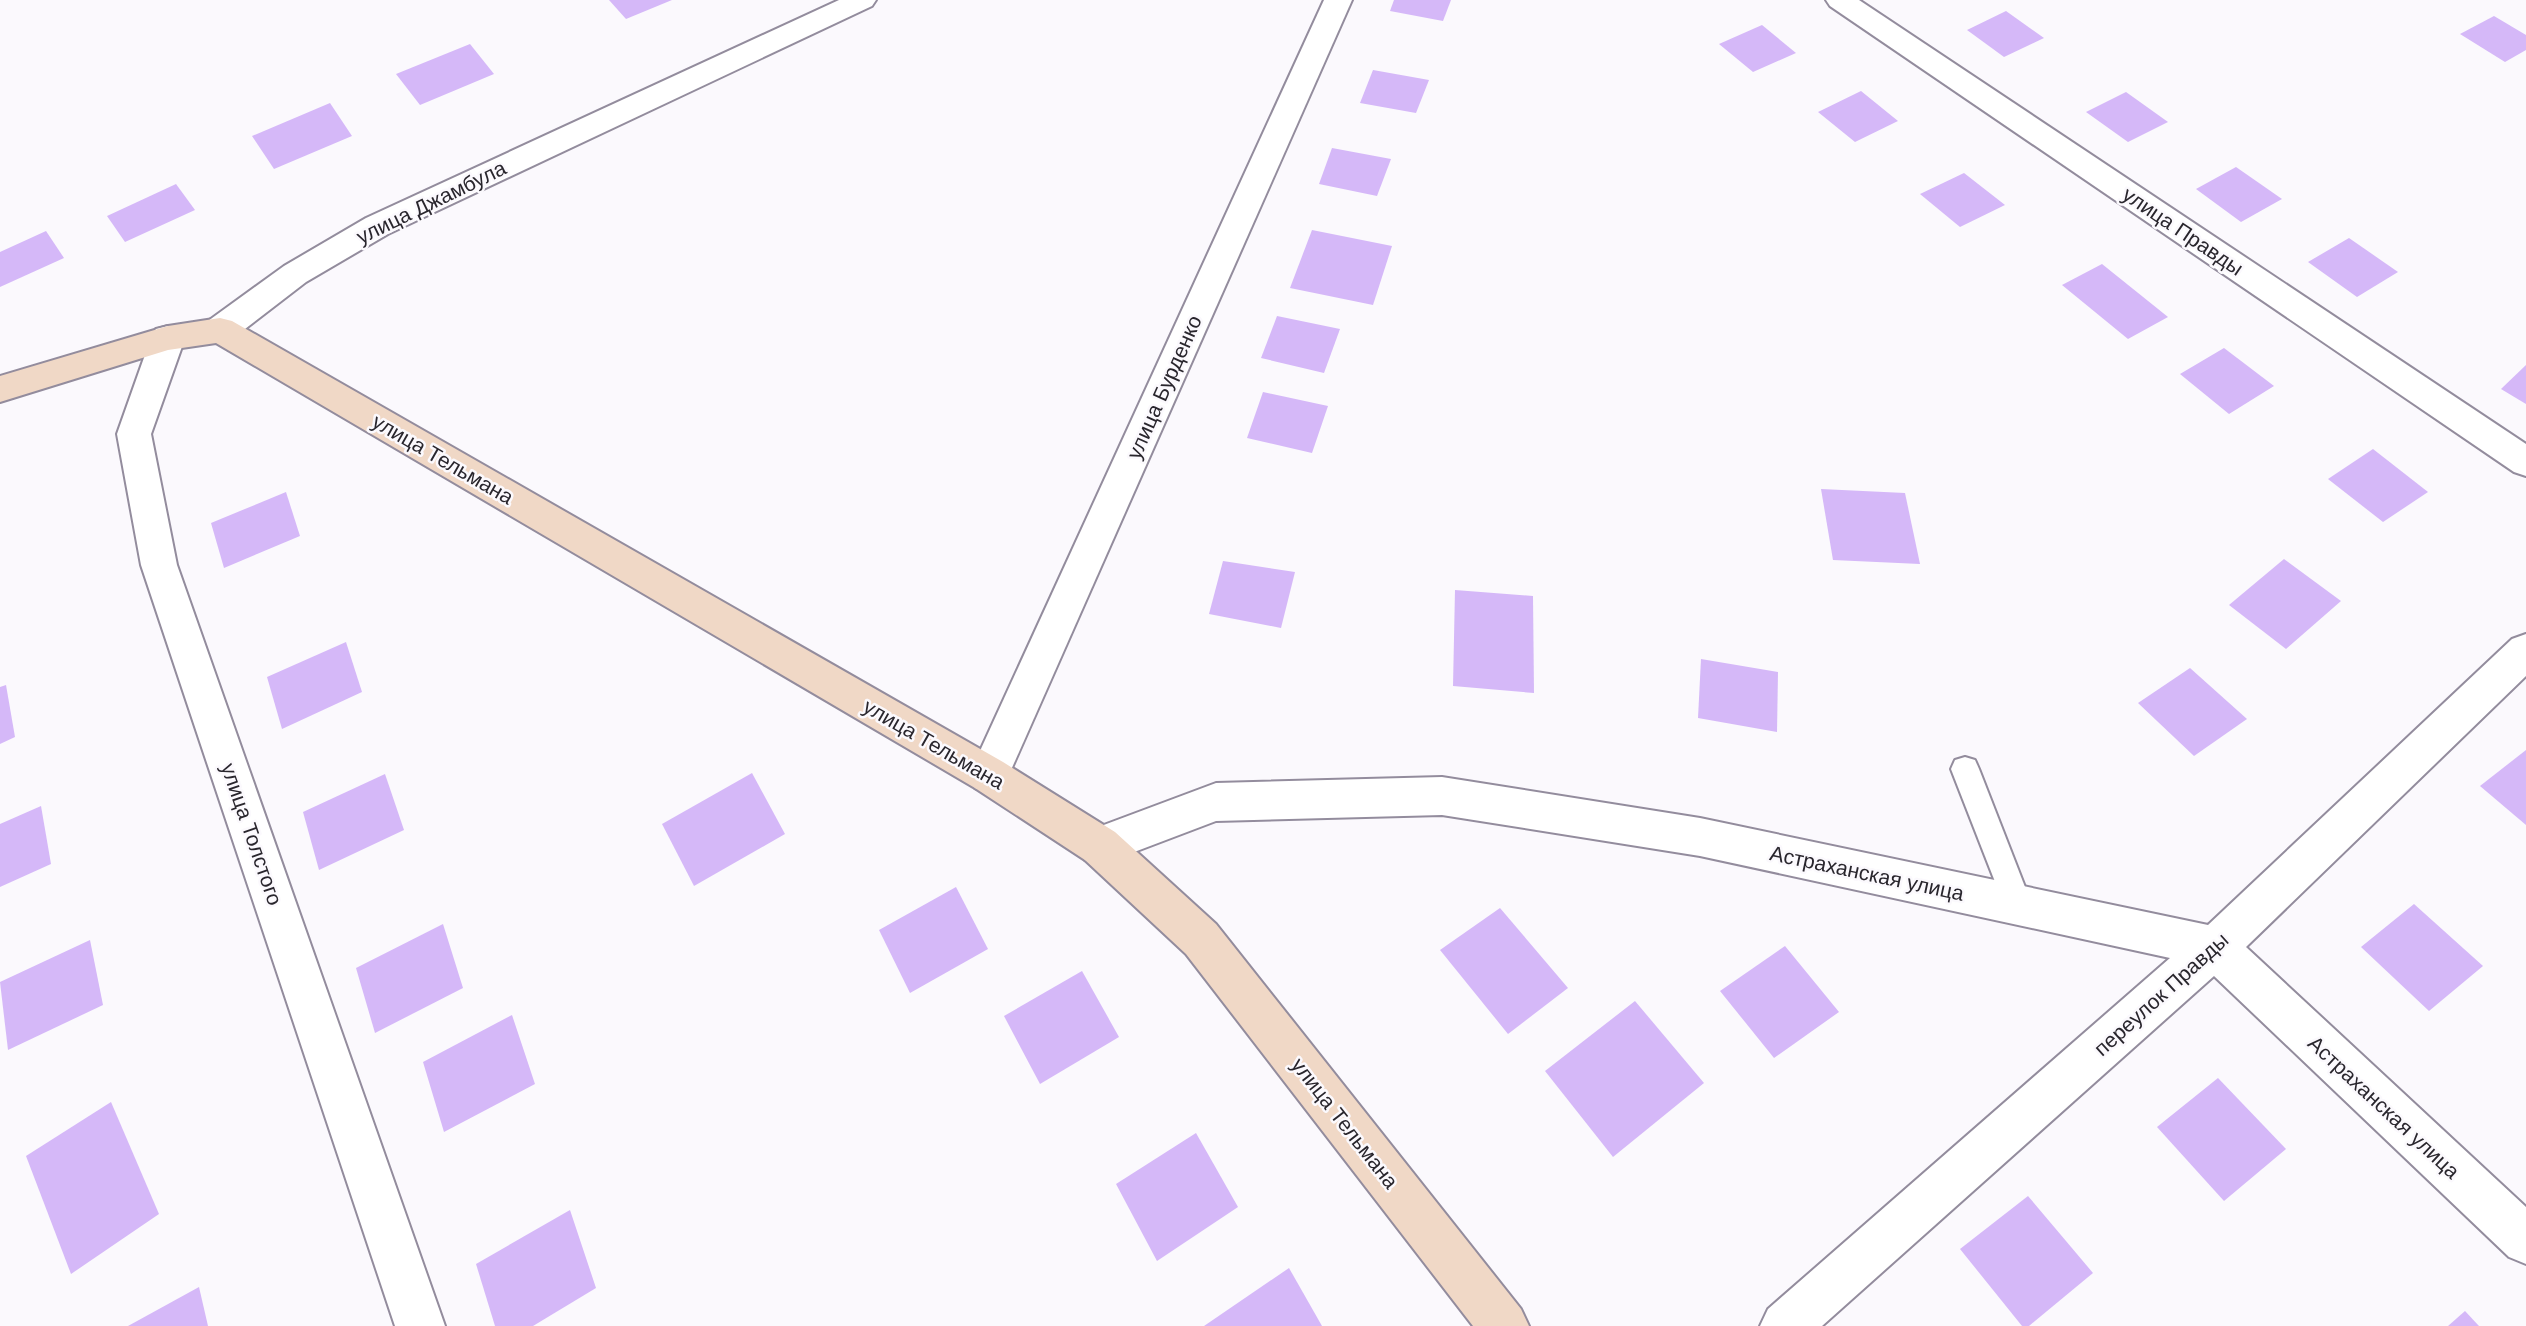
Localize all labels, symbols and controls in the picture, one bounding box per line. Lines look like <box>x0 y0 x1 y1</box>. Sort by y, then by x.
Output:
street label: улица Джамбула <box>353 156 510 248</box>
street label: улица Правды <box>2118 182 2248 280</box>
street label: улица Бурденко <box>1122 312 1206 462</box>
street label: улица Тельмана <box>368 409 518 509</box>
street label: улица Тельмана <box>859 694 1009 794</box>
street label: улица Толстого <box>217 760 287 908</box>
street label: Астраханская улица <box>1768 841 1966 905</box>
street label: переулок Правды <box>2089 928 2233 1060</box>
street label: Астраханская улица <box>2304 1031 2464 1183</box>
street label: улица Тельмана <box>1287 1053 1403 1193</box>

